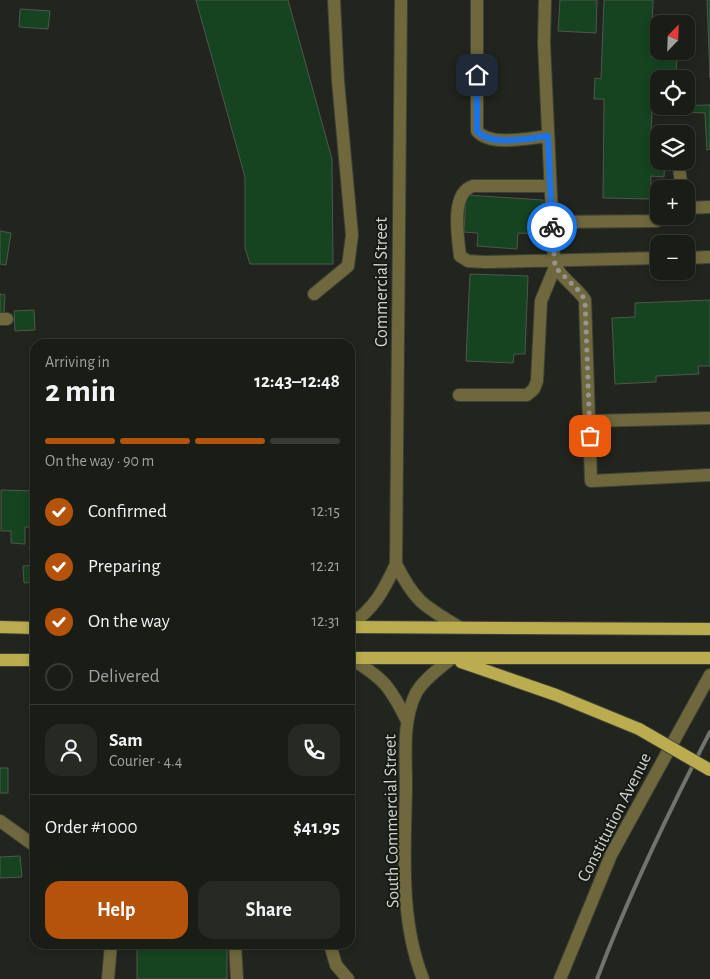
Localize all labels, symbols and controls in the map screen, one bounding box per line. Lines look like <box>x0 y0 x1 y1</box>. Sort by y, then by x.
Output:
north arrow <box>650 15 695 60</box>
map controls <box>650 15 695 280</box>
pin <box>456 54 498 96</box>
icon: home <box>463 61 491 89</box>
button: locate <box>650 70 695 115</box>
button: layers <box>650 125 695 170</box>
button: + <box>650 180 695 225</box>
courier <box>527 202 577 252</box>
icon: bike <box>538 213 566 241</box>
street label: Commercial Street <box>373 217 391 347</box>
button: − <box>650 235 695 280</box>
text: Arriving in <box>45 354 110 370</box>
text: 12:43–12:48 <box>254 372 340 391</box>
text: 2 min <box>45 375 116 407</box>
pin <box>569 415 611 457</box>
icon: bag <box>576 422 604 450</box>
text: On the way · 90 m <box>45 453 154 469</box>
icon: check <box>45 498 73 526</box>
text: Confirmed <box>88 502 167 521</box>
text: 12:15 <box>311 503 340 519</box>
icon: check <box>45 553 73 581</box>
text: Preparing <box>88 557 161 576</box>
text: 12:21 <box>311 558 340 574</box>
icon: check <box>45 608 73 636</box>
text: On the way <box>88 612 170 631</box>
text: 12:31 <box>311 613 340 629</box>
text: Delivered <box>88 667 160 686</box>
button: person <box>45 724 97 776</box>
button: phone <box>288 724 340 776</box>
text: Sam <box>109 731 143 750</box>
street label: South Commercial Street <box>381 734 403 908</box>
street label: Constitution Avenue <box>575 750 655 885</box>
text: Courier · 4.4 <box>109 753 182 769</box>
text: Order #1000 <box>45 818 138 837</box>
text: $41.95 <box>293 818 340 837</box>
button: Help <box>45 881 188 939</box>
button: Share <box>198 881 340 939</box>

